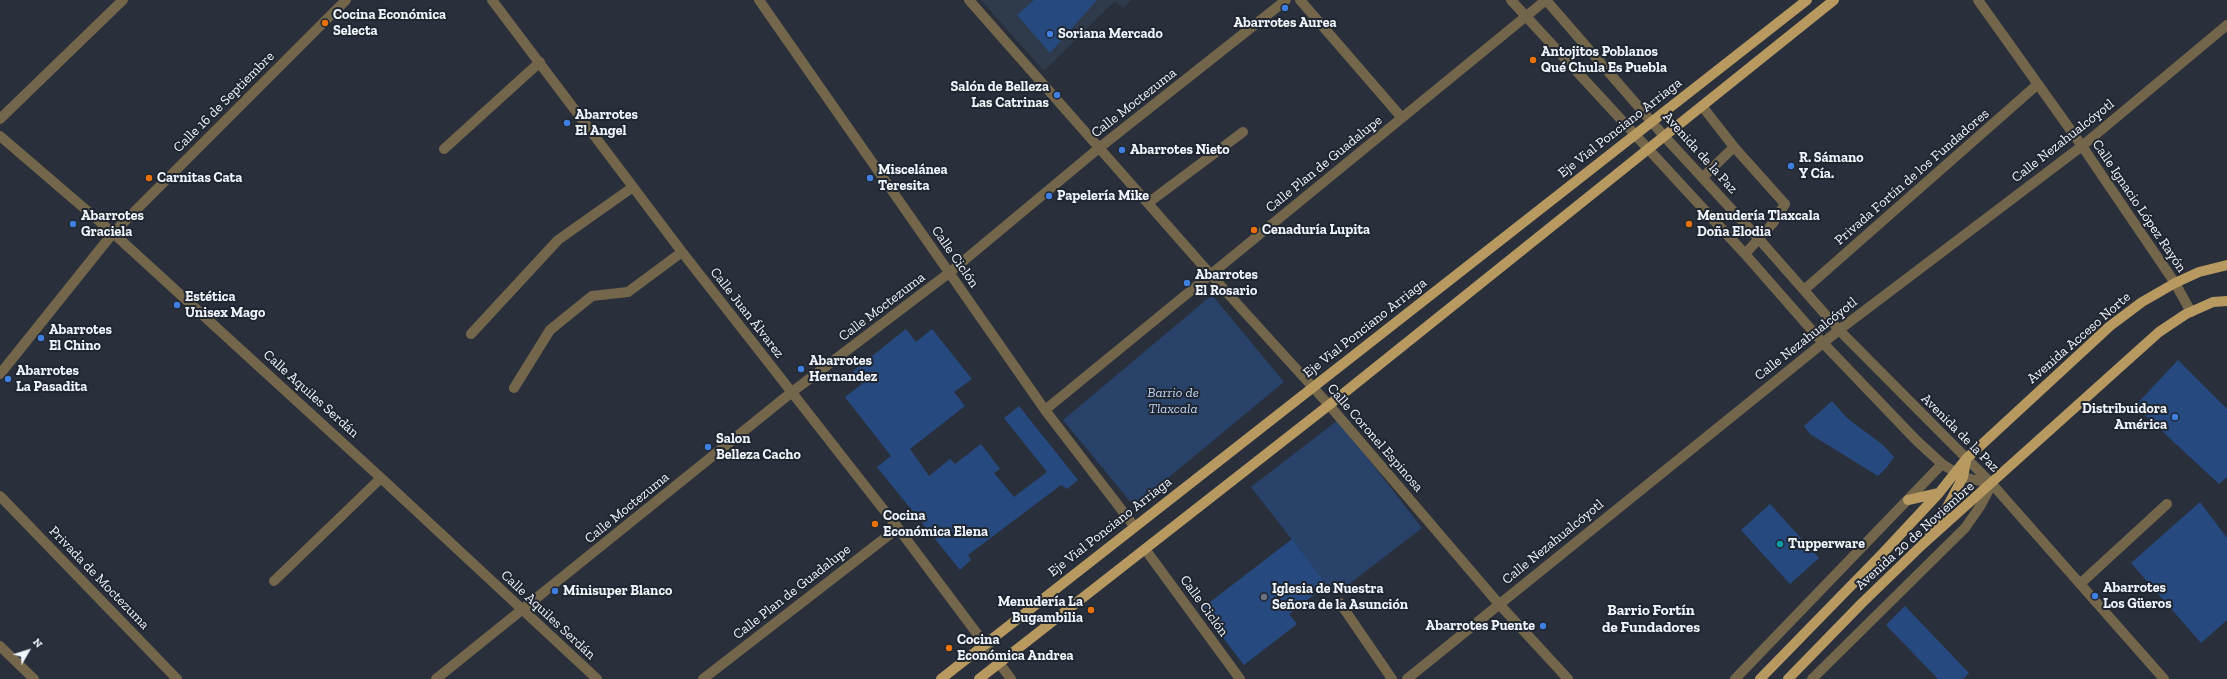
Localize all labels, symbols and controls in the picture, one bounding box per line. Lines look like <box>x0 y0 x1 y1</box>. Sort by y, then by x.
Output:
marker: Abarrotes Aurea <box>1280 3 1290 13</box>
place label: Cocina Económica Selecta <box>333 7 446 40</box>
place label: Abarrotes Aurea <box>1233 15 1337 31</box>
marker: Cocina Económica Selecta <box>320 18 330 28</box>
place label: Soriana Mercado <box>1058 26 1163 42</box>
marker: Soriana Mercado <box>1045 29 1055 39</box>
place label: Antojitos Poblanos Qué Chula Es Puebla <box>1541 44 1667 76</box>
street label: Calle 16 de Septiembre <box>170 48 278 156</box>
marker: Antojitos Poblanos Qué Chula Es Puebla <box>1528 55 1538 65</box>
street label: Calle Moctezuma <box>1088 64 1180 142</box>
street label: Eje Vial Ponciano Arriaga <box>1555 74 1685 182</box>
place label: Salón de Belleza Las Catrinas <box>951 79 1049 112</box>
marker: Salón de Belleza Las Catrinas <box>1052 90 1062 100</box>
street label: Calle Nezahualcóyotl <box>2008 96 2118 186</box>
street label: Privada Fortín de los Fundadores <box>1831 105 1993 249</box>
place label: Abarrotes El Angel <box>575 107 638 140</box>
street label: Avenida de la Paz <box>1659 109 1741 197</box>
street label: Calle Plan de Guadalupe <box>1262 112 1386 216</box>
marker: Abarrotes El Angel <box>562 118 572 128</box>
street label: Calle Ignacio López Rayón <box>2088 136 2190 276</box>
place label: Abarrotes Nieto <box>1130 142 1230 158</box>
marker: Abarrotes Nieto <box>1117 145 1127 155</box>
place label: R. Sámano Y Cía. <box>1799 150 1864 182</box>
marker: R. Sámano Y Cía. <box>1786 161 1796 171</box>
place label: Miscelánea Teresita <box>878 162 948 194</box>
place label: Carnitas Cata <box>157 170 242 186</box>
marker: Carnitas Cata <box>144 173 154 183</box>
marker: Miscelánea Teresita <box>865 173 875 183</box>
place label: Papelería Mike <box>1057 188 1149 204</box>
marker: Papelería Mike <box>1044 191 1054 201</box>
place label: Abarrotes Graciela <box>81 208 144 240</box>
place label: Menudería Tlaxcala Doña Elodia <box>1697 208 1820 240</box>
marker: Abarrotes Graciela <box>68 219 78 229</box>
marker: Menudería Tlaxcala Doña Elodia <box>1684 219 1694 229</box>
place label: Cenaduría Lupita <box>1262 222 1370 238</box>
street label: Calle Ciclón <box>928 223 982 291</box>
marker: Cenaduría Lupita <box>1249 225 1259 235</box>
street label: Calle Juan Álvarez <box>706 264 788 362</box>
place label: Abarrotes El Rosario <box>1195 267 1258 300</box>
street label: Calle Moctezuma <box>836 269 928 345</box>
street label: Eje Vial Ponciano Arriaga <box>1300 274 1430 382</box>
marker: Abarrotes El Rosario <box>1182 278 1192 288</box>
place label: Estética Unisex Mago <box>185 289 265 322</box>
street label: Avenida Acceso Norte <box>2024 289 2134 387</box>
street label: Calle Nezahualcóyotl <box>1751 294 1861 384</box>
marker: Estética Unisex Mago <box>172 300 182 310</box>
place label: Abarrotes El Chino <box>49 322 112 354</box>
marker: Abarrotes El Chino <box>36 333 46 343</box>
street label: Calle Aquiles Serdán <box>260 347 362 441</box>
place label: Abarrotes Hernandez <box>809 353 877 386</box>
place label: Abarrotes La Pasadita <box>16 363 87 396</box>
marker: Abarrotes Hernandez <box>796 364 806 374</box>
marker: Abarrotes La Pasadita <box>3 374 13 384</box>
street label: Calle Coronel Espinosa <box>1323 380 1427 496</box>
park label: Barrio de Tlaxcala <box>1147 385 1199 418</box>
street label: Avenida de la Paz <box>1917 390 2003 476</box>
place label: Distribuidora América <box>2082 401 2167 434</box>
marker: Distribuidora América <box>2170 412 2180 422</box>
place label: Salon Belleza Cacho <box>716 431 801 464</box>
marker: Salon Belleza Cacho <box>703 442 713 452</box>
street label: Calle Moctezuma <box>581 469 673 547</box>
street label: Eje Vial Ponciano Arriaga <box>1045 473 1175 581</box>
street label: Avenida 20 de Noviembre <box>1852 478 1978 594</box>
street label: Calle Nezahualcóyotl <box>1499 496 1607 588</box>
place label: Cocina Económica Elena <box>883 508 988 540</box>
marker: Cocina Económica Elena <box>870 519 880 529</box>
street label: Privada de Moctezuma <box>45 523 153 633</box>
place label: Tupperware <box>1788 536 1865 552</box>
marker: Tupperware <box>1775 539 1785 549</box>
street label: Calle Plan de Guadalupe <box>730 541 854 643</box>
street label: Calle Aquiles Serdán <box>497 567 599 663</box>
street label: Calle Ciclón <box>1176 572 1232 640</box>
place label: Abarrotes Los Güeros <box>2103 580 2172 612</box>
place label: Iglesia de Nuestra Señora de la Asunción <box>1272 581 1408 614</box>
place label: Minisuper Blanco <box>563 583 672 599</box>
marker: Minisuper Blanco <box>550 586 560 596</box>
marker: Abarrotes Los Güeros <box>2090 591 2100 601</box>
marker: Iglesia de Nuestra Señora de la Asunción <box>1259 592 1269 602</box>
place label: Menudería La Bugambilia <box>998 594 1083 626</box>
district label: Barrio Fortín de Fundadores <box>1602 602 1700 637</box>
marker: Menudería La Bugambilia <box>1086 605 1096 615</box>
place label: Abarrotes Puente <box>1426 618 1535 634</box>
marker: Abarrotes Puente <box>1538 621 1548 631</box>
north arrow <box>8 631 48 671</box>
place label: Cocina Económica Andrea <box>957 632 1073 664</box>
text: N <box>30 636 45 650</box>
marker: Cocina Económica Andrea <box>944 643 954 653</box>

